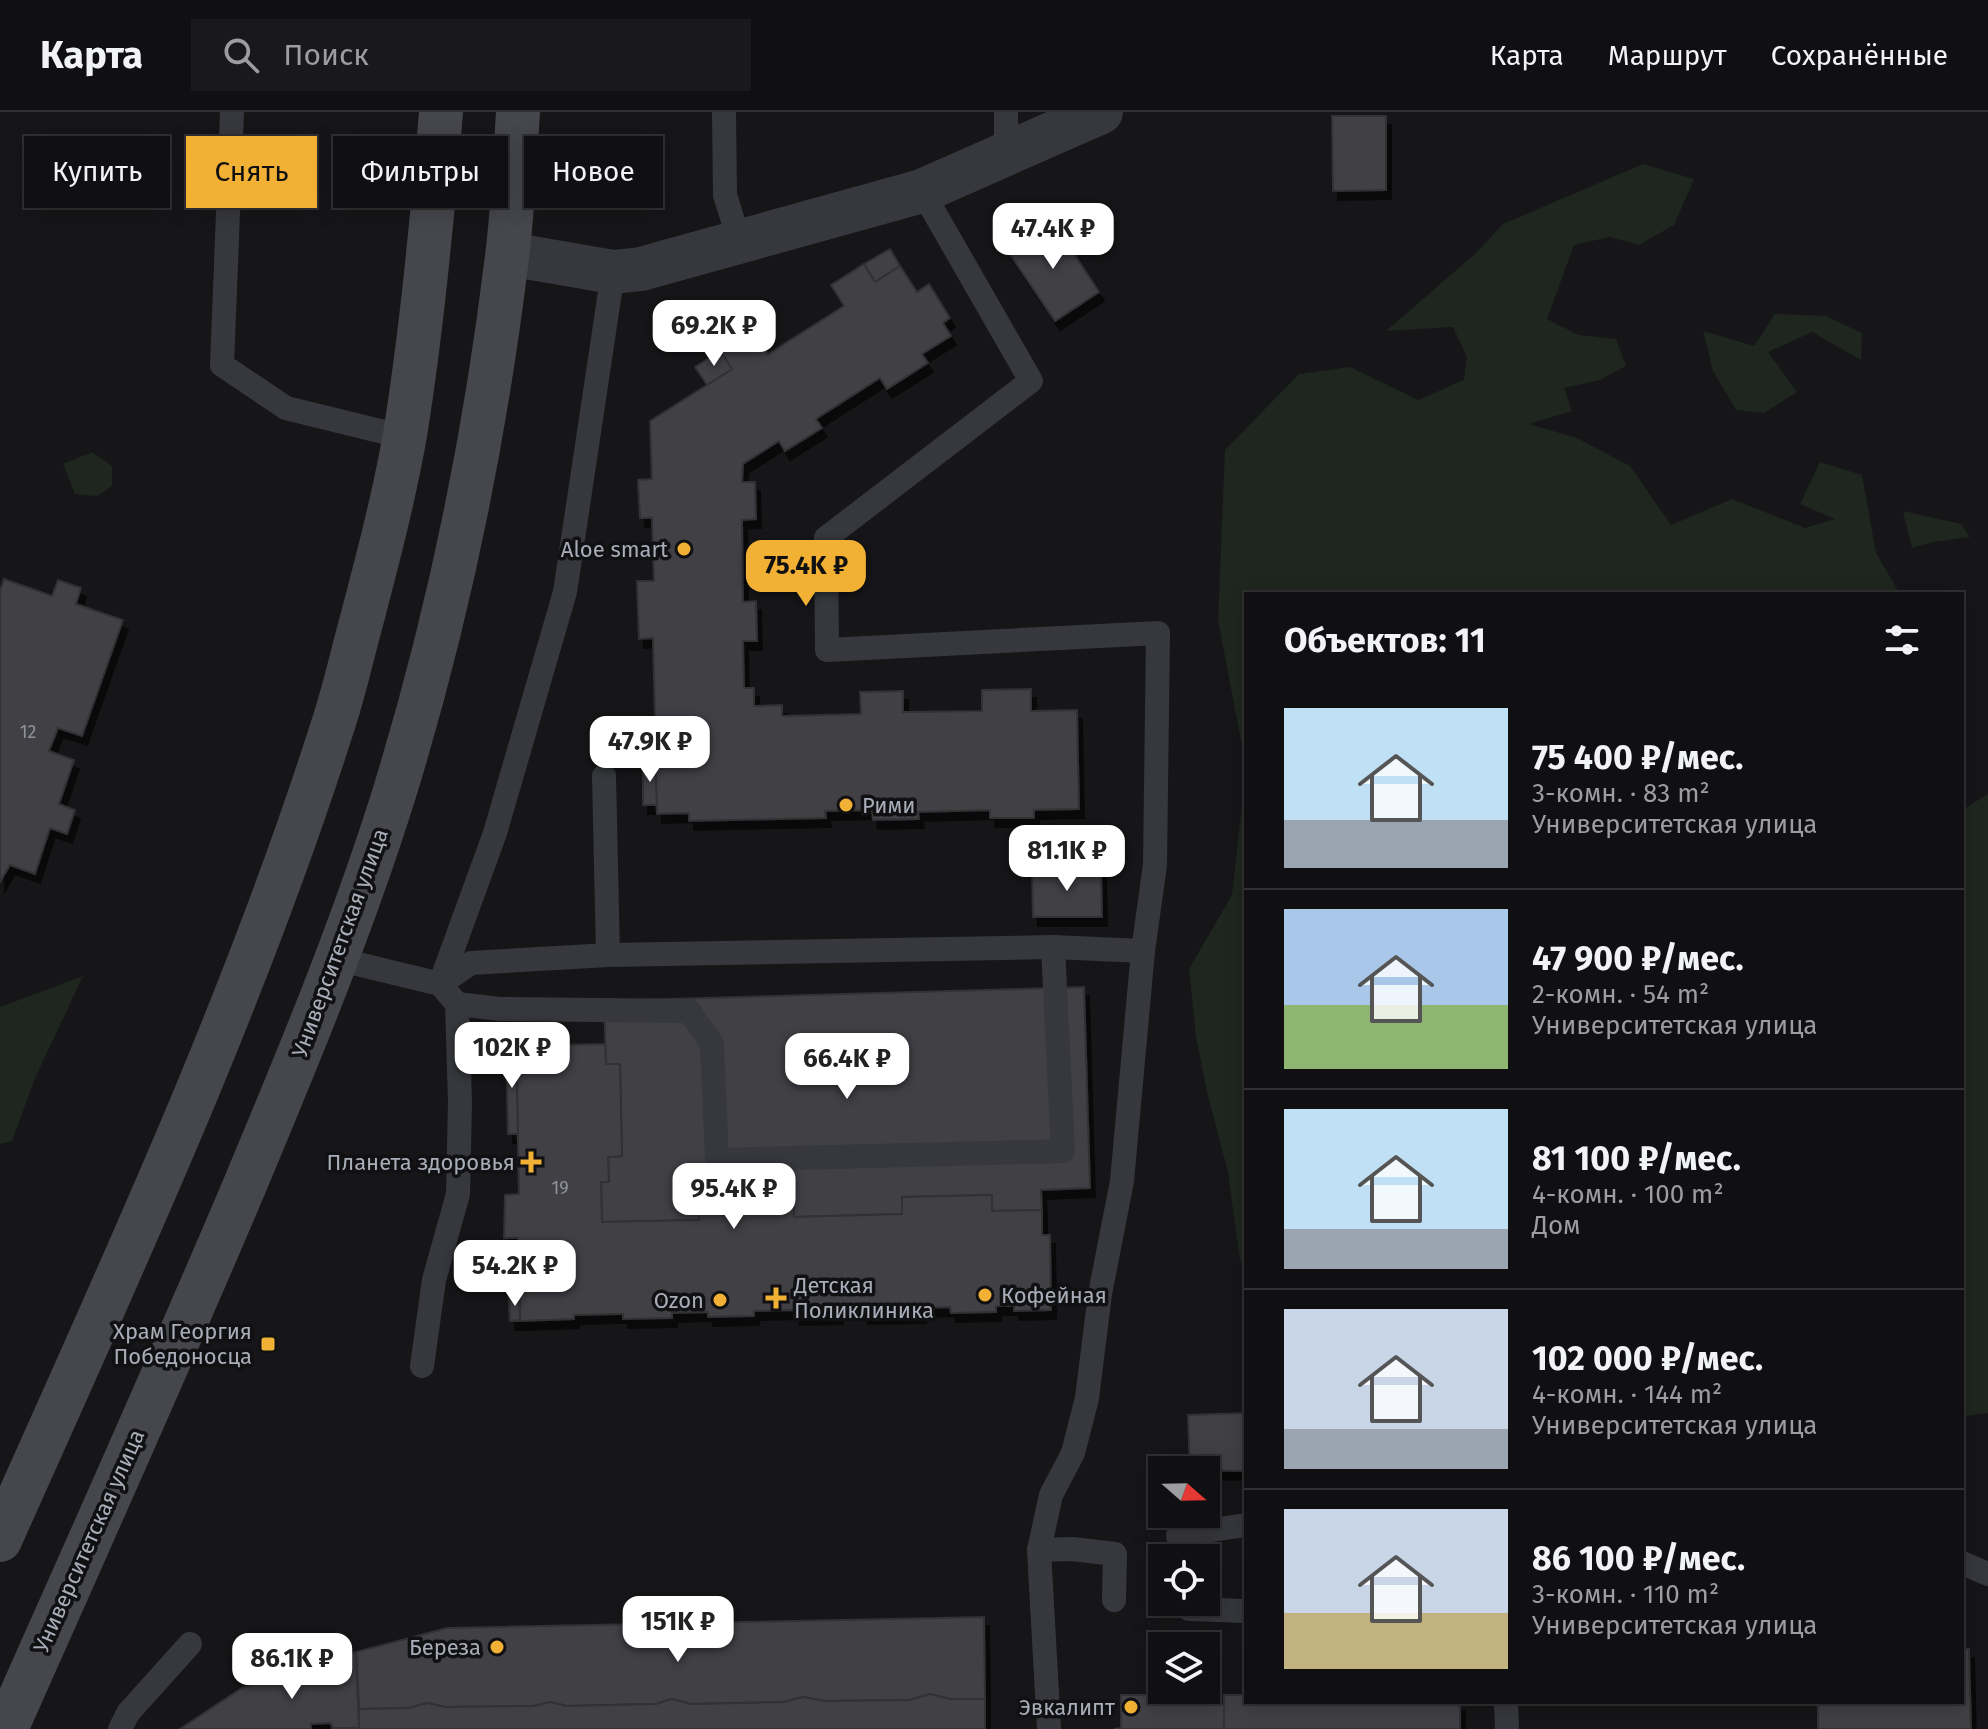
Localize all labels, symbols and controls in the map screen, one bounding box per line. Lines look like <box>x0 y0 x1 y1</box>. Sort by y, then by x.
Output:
search box <box>191 19 751 91</box>
text: Карта <box>40 32 143 78</box>
icon: search <box>219 33 263 77</box>
text: Поиск <box>283 37 369 73</box>
text: Карта <box>1490 39 1564 72</box>
text: Маршрут <box>1608 39 1727 72</box>
text: Сохранённые <box>1771 39 1948 72</box>
chip: Купить <box>24 136 170 208</box>
chip: Снять <box>186 136 317 208</box>
chip: Фильтры <box>333 136 508 208</box>
chip: Новое <box>524 136 663 208</box>
pin: 47.4K ₽ <box>979 203 1127 271</box>
text: 47.4K ₽ <box>1011 213 1095 244</box>
pin: 69.2K ₽ <box>640 300 788 368</box>
text: 69.2K ₽ <box>671 310 757 341</box>
place label: Aloe smart <box>561 536 668 563</box>
marker: Aloe smart <box>675 540 693 558</box>
pin: 75.4K ₽ <box>732 540 880 608</box>
text: 75.4K ₽ <box>764 550 848 581</box>
icon: filters <box>1880 618 1924 662</box>
text: Объектов: 11 <box>1284 620 1486 661</box>
pin: 47.9K ₽ <box>576 716 724 784</box>
house number: 12 <box>20 721 36 743</box>
text: 47.9K ₽ <box>608 726 692 757</box>
text: 75 400 ₽/мес. <box>1532 737 1743 778</box>
icon: home <box>1348 740 1444 836</box>
text: 3-комн. · 83 m² <box>1532 778 1710 809</box>
place label: Рими <box>862 792 916 819</box>
marker: Рими <box>837 796 855 814</box>
text: Университетская улица <box>1532 809 1817 840</box>
street label: Университетская улица <box>286 825 394 1061</box>
pin: 81.1K ₽ <box>993 825 1141 893</box>
text: 81.1K ₽ <box>1027 835 1107 866</box>
text: 47 900 ₽/мес. <box>1532 938 1744 979</box>
icon: home <box>1348 941 1444 1037</box>
text: 2-комн. · 54 m² <box>1532 979 1709 1010</box>
text: Университетская улица <box>1532 1010 1817 1041</box>
pin: 102K ₽ <box>447 1022 577 1090</box>
text: 102K ₽ <box>473 1032 551 1063</box>
pin: 66.4K ₽ <box>773 1033 921 1101</box>
text: 66.4K ₽ <box>803 1043 891 1074</box>
text: 81 100 ₽/мес. <box>1532 1138 1741 1179</box>
icon: home <box>1348 1141 1444 1237</box>
place label: Планета здоровья <box>327 1149 515 1176</box>
marker: Планета здоровья <box>522 1153 540 1171</box>
pin: 95.4K ₽ <box>660 1163 808 1231</box>
text: 95.4K ₽ <box>691 1173 777 1204</box>
house number: 19 <box>551 1177 569 1199</box>
text: 4-комн. · 100 m² <box>1532 1179 1724 1210</box>
text: Дом <box>1532 1210 1581 1241</box>
pin: 54.2K ₽ <box>441 1240 589 1308</box>
text: 54.2K ₽ <box>472 1250 558 1281</box>
place label: Детская Поликлиника <box>793 1272 934 1324</box>
place label: Кофейная <box>1001 1282 1107 1309</box>
marker: Кофейная <box>976 1286 994 1304</box>
place label: Ozon <box>654 1287 704 1314</box>
marker: Детская Поликлиника <box>765 1287 787 1309</box>
marker: Ozon <box>711 1291 729 1309</box>
place label: Храм Георгия Победоносца <box>113 1318 252 1370</box>
marker: Храм Георгия Победоносца <box>259 1335 277 1353</box>
text: 102 000 ₽/мес. <box>1532 1338 1763 1379</box>
icon: home <box>1348 1341 1444 1437</box>
text: 4-комн. · 144 m² <box>1532 1379 1722 1410</box>
text: Университетская улица <box>1532 1410 1817 1441</box>
street label: Университетская улица <box>28 1425 150 1657</box>
north arrow <box>1148 1456 1220 1528</box>
map controls <box>1148 1456 1220 1704</box>
text: 86 100 ₽/мес. <box>1532 1538 1745 1579</box>
icon: home <box>1348 1541 1444 1637</box>
button: locate <box>1148 1544 1220 1616</box>
text: 3-комн. · 110 m² <box>1532 1579 1719 1610</box>
pin: 151K ₽ <box>613 1596 743 1664</box>
text: 151K ₽ <box>641 1606 715 1637</box>
text: Университетская улица <box>1532 1610 1817 1641</box>
button: layers <box>1148 1632 1220 1704</box>
pin: 86.1K ₽ <box>218 1633 366 1701</box>
place label: Береза <box>409 1634 481 1661</box>
marker: Береза <box>488 1638 506 1656</box>
text: 86.1K ₽ <box>250 1643 334 1674</box>
place label: Эвкалипт <box>1019 1694 1115 1721</box>
marker: Эвкалипт <box>1122 1698 1140 1716</box>

